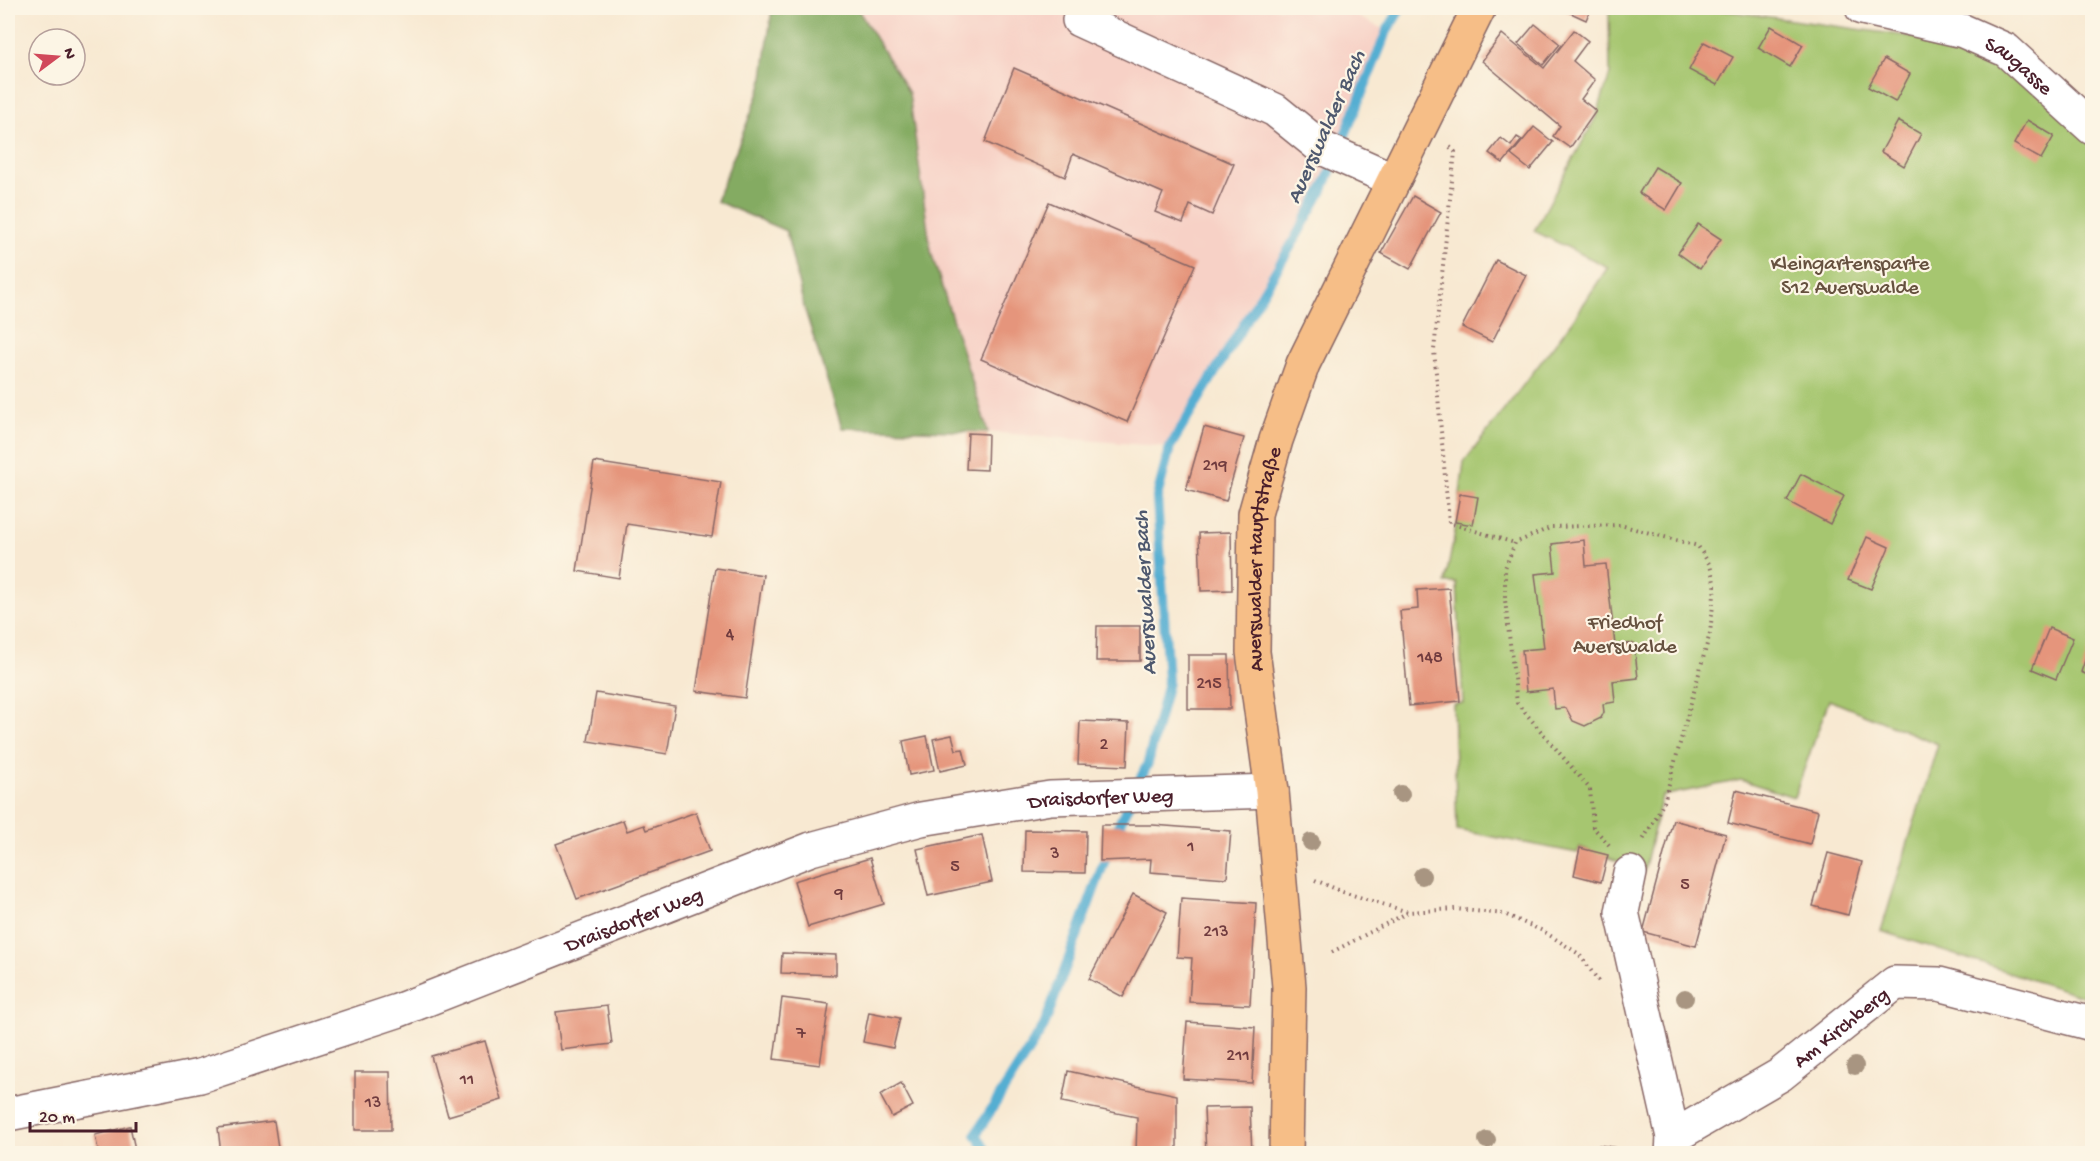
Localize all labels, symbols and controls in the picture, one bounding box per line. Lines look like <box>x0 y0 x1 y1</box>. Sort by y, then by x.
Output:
north arrow <box>27 27 87 87</box>
street label: Saugasse <box>1980 33 2057 103</box>
text: N <box>57 46 79 62</box>
water label: Auerswalder Bach <box>1282 47 1373 208</box>
park label: Kleingartensparte S12 Auerswalde <box>1771 253 1930 302</box>
street label: Auerswalder Hauptstraße <box>1244 443 1290 673</box>
house number: 219 <box>1202 456 1228 477</box>
water label: Auerswalder Bach <box>1130 510 1164 676</box>
park label: Friedhof Auerswalde <box>1573 612 1678 661</box>
house number: 4 <box>726 625 735 646</box>
house number: 148 <box>1416 648 1443 669</box>
house number: 215 <box>1196 674 1222 695</box>
house number: 2 <box>1100 735 1109 756</box>
street label: Draisdorfer Weg <box>1024 785 1174 818</box>
house number: 1 <box>1186 837 1195 858</box>
house number: 3 <box>1049 844 1060 865</box>
house number: 5 <box>950 857 960 878</box>
house number: 5 <box>1680 875 1690 896</box>
street label: Draisdorfer Weg <box>560 883 707 961</box>
house number: 9 <box>833 884 844 905</box>
house number: 213 <box>1203 922 1229 943</box>
street label: Am Kirchberg <box>1790 984 1896 1075</box>
house number: 7 <box>795 1024 806 1045</box>
house number: 211 <box>1226 1046 1250 1067</box>
house number: 11 <box>459 1070 474 1091</box>
house number: 13 <box>364 1093 381 1114</box>
scale bar <box>30 1095 136 1133</box>
text: 20 m <box>39 1108 75 1129</box>

